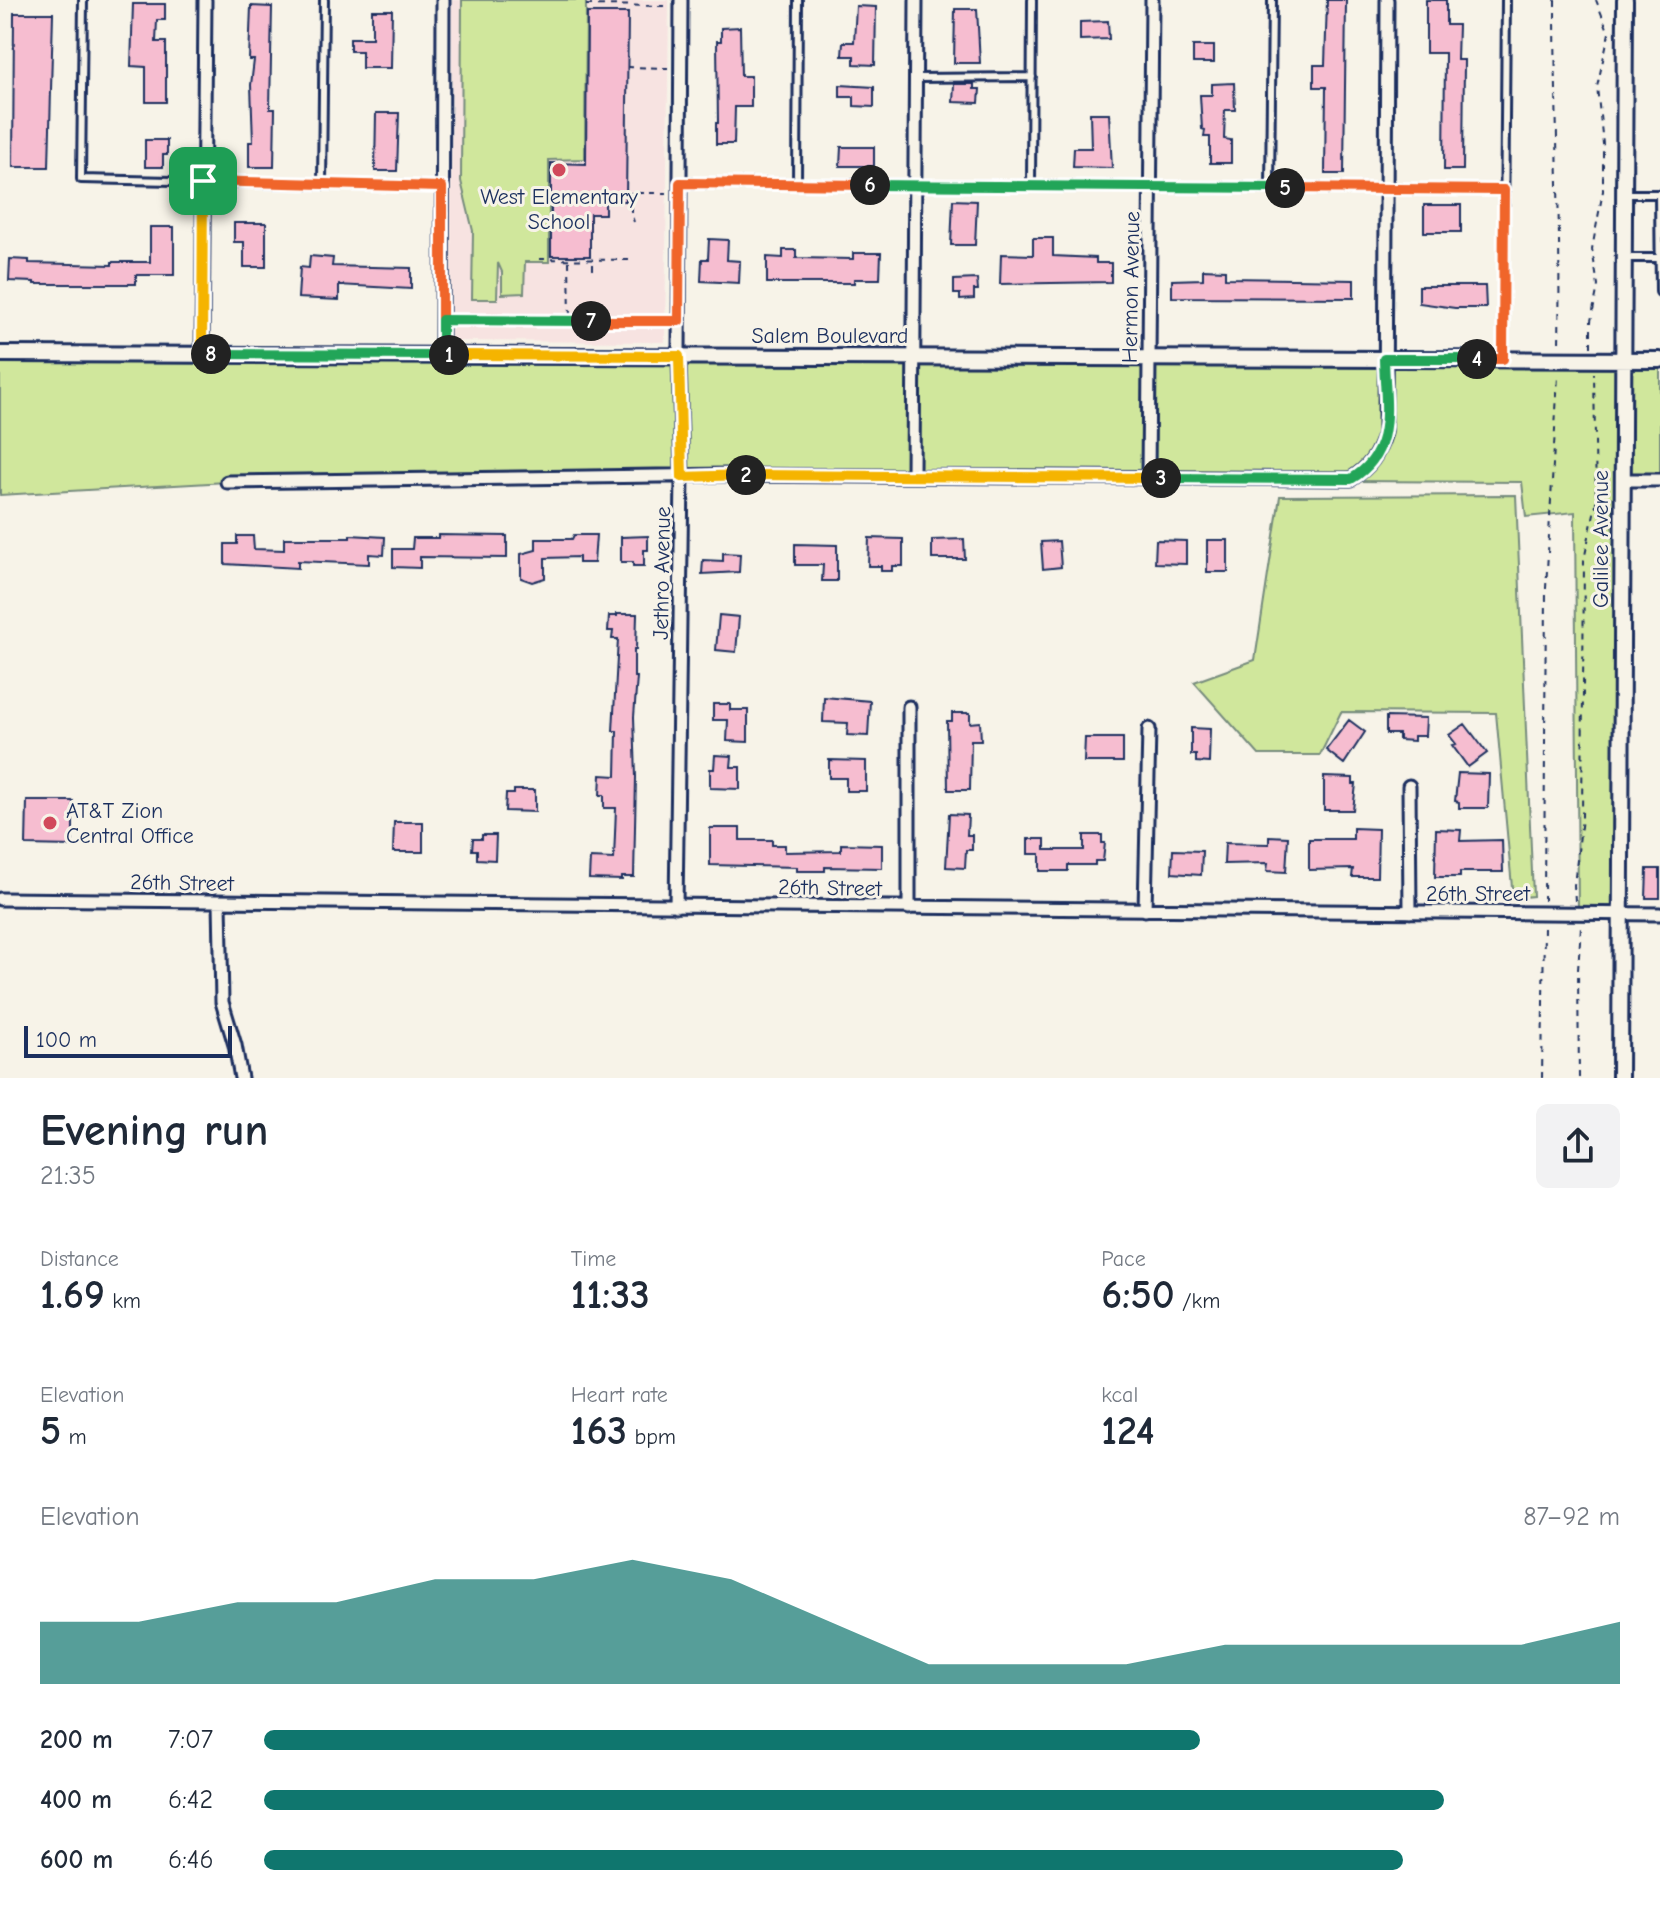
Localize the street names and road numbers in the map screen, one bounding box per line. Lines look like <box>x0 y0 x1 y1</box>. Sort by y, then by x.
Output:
street label: Hermon Avenue <box>1117 211 1145 363</box>
street label: Salem Boulevard <box>751 323 909 349</box>
street label: Galilee Avenue <box>1588 470 1614 608</box>
street label: Jethro Avenue <box>648 506 676 640</box>
street label: 26th Street <box>130 869 235 897</box>
street label: 26th Street <box>778 874 883 902</box>
street label: 26th Street <box>1426 881 1531 907</box>

